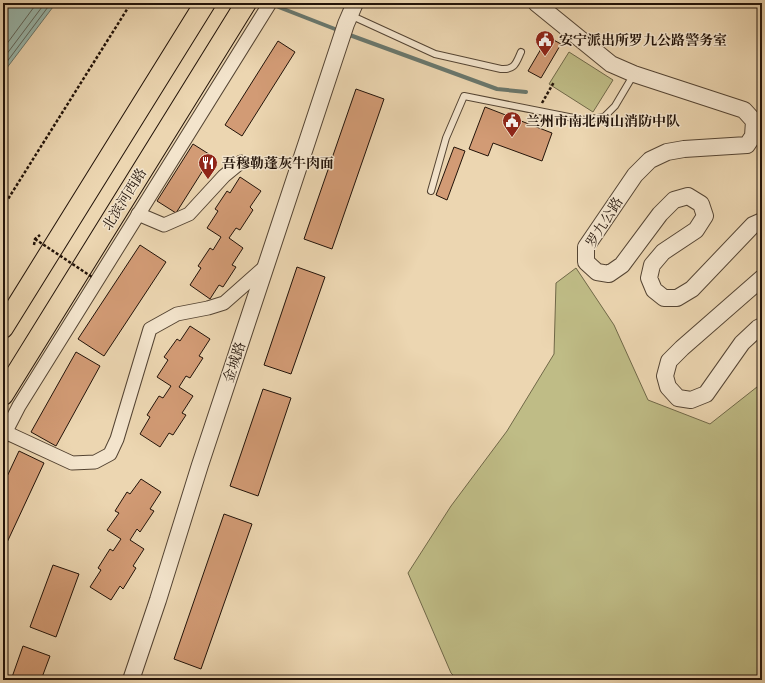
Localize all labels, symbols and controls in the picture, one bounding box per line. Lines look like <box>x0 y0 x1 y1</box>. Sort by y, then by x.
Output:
public building icon: 安宁派出所罗九公路警务室 <box>534 29 556 57</box>
place label: 安宁派出所罗九公路警务室 <box>559 31 727 49</box>
public building icon: 兰州市南北两山消防中队 <box>501 110 523 138</box>
place label: 兰州市南北两山消防中队 <box>526 112 680 130</box>
restaurant icon: 吾穆勒蓬灰牛肉面 <box>197 152 219 180</box>
place label: 吾穆勒蓬灰牛肉面 <box>222 154 334 172</box>
street label: 北滨河西路 <box>98 165 150 233</box>
street label: 罗九公路 <box>582 193 626 251</box>
street label: 金城路 <box>219 339 249 385</box>

